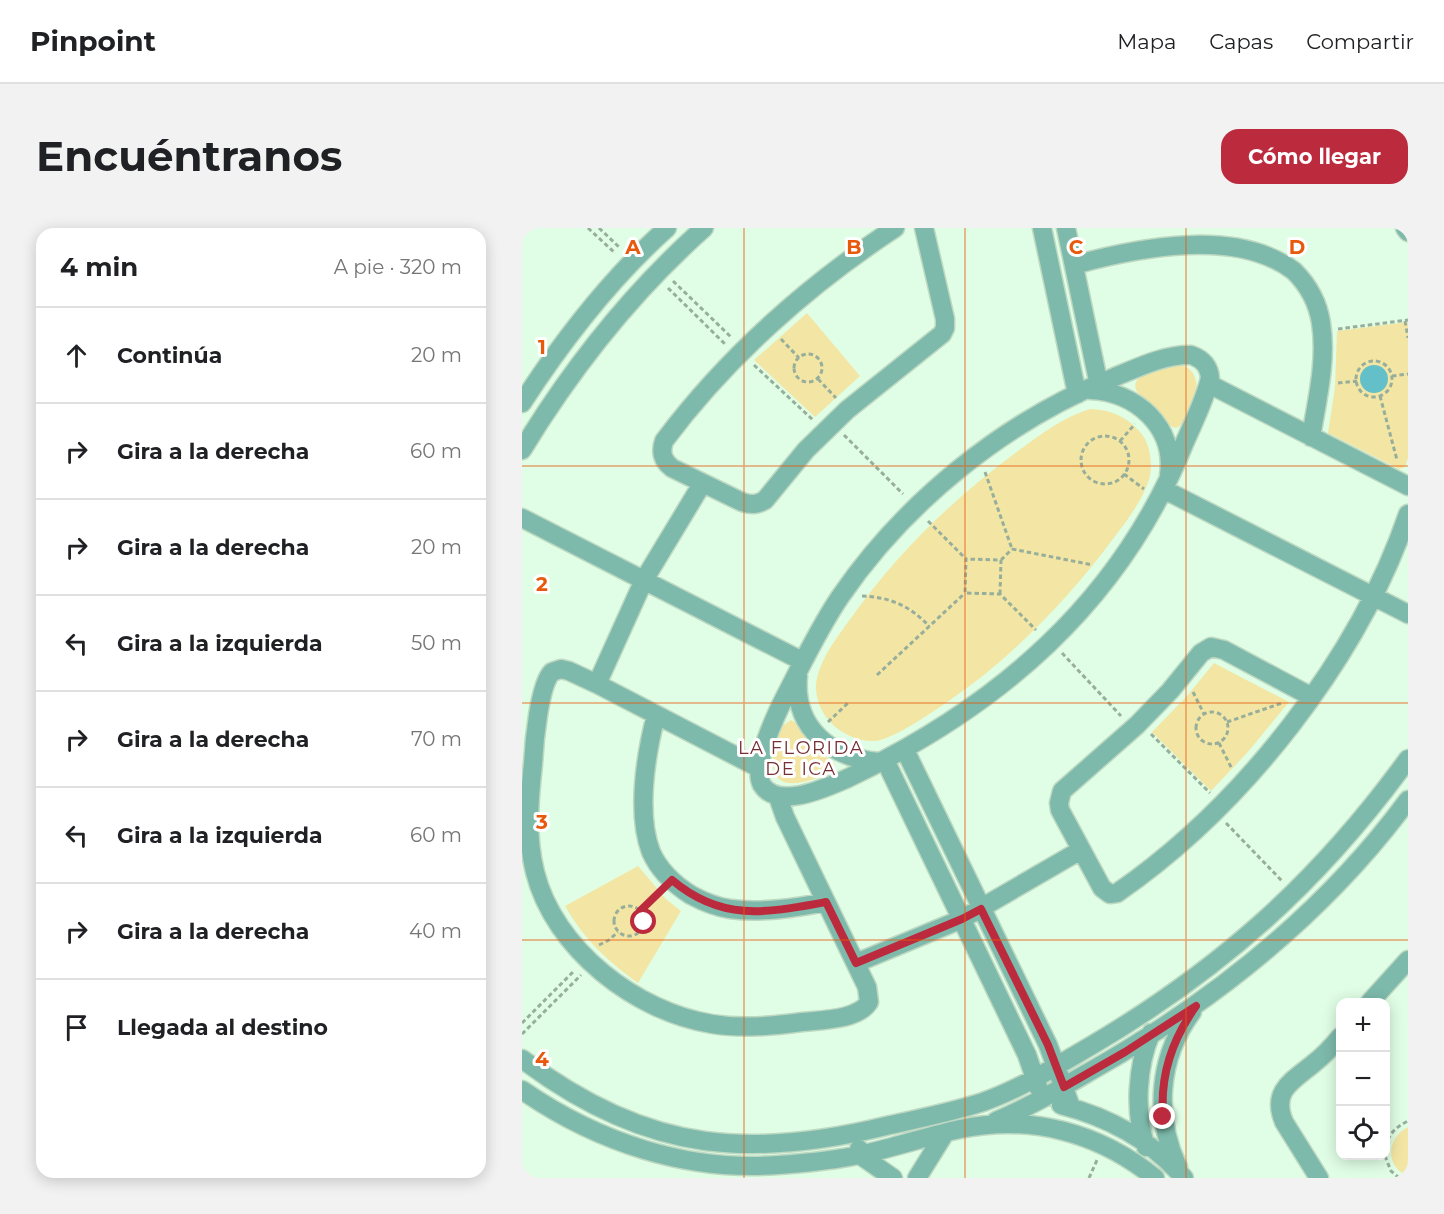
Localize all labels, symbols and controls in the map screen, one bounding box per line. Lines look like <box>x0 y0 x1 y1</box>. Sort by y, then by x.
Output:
text: Pinpoint <box>30 24 156 58</box>
text: Mapa <box>1117 29 1176 54</box>
text: Capas <box>1209 29 1273 54</box>
text: Compartir <box>1306 29 1414 54</box>
button: Cómo llegar <box>1221 129 1408 184</box>
text: Encuéntranos <box>36 130 342 182</box>
text: A <box>624 235 641 259</box>
text: B <box>846 235 862 259</box>
text: C <box>1069 235 1084 259</box>
text: D <box>1289 235 1305 259</box>
text: 4 min <box>60 251 138 283</box>
text: A pie · 320 m <box>334 255 462 279</box>
text: 1 <box>538 335 546 359</box>
icon: ahead <box>60 339 93 372</box>
text: Continúa <box>117 342 222 369</box>
text: 20 m <box>411 343 462 367</box>
icon: right <box>60 435 93 468</box>
text: Gira a la derecha <box>117 438 309 465</box>
text: 60 m <box>410 439 462 463</box>
icon: right <box>60 531 93 564</box>
text: Gira a la derecha <box>117 534 309 561</box>
text: 20 m <box>411 535 462 559</box>
text: 2 <box>536 572 548 596</box>
icon: left <box>60 627 93 660</box>
text: Gira a la izquierda <box>117 630 323 657</box>
text: 50 m <box>411 631 462 655</box>
icon: right <box>60 723 93 756</box>
text: Gira a la derecha <box>117 726 309 753</box>
text: 70 m <box>411 727 462 751</box>
district label: LA FLORIDA DE ICA <box>738 737 864 780</box>
text: 3 <box>535 810 548 834</box>
icon: left <box>60 819 93 852</box>
text: Gira a la izquierda <box>117 822 323 849</box>
text: 60 m <box>410 823 462 847</box>
route start <box>630 908 656 934</box>
icon: right <box>60 915 93 948</box>
text: Gira a la derecha <box>117 918 309 945</box>
text: 40 m <box>409 919 462 943</box>
map controls <box>1336 998 1390 1160</box>
button: + <box>1336 998 1390 1052</box>
icon: arrive <box>60 1011 93 1044</box>
text: Llegada al destino <box>117 1014 328 1041</box>
text: 4 <box>535 1047 549 1071</box>
button: − <box>1336 1052 1390 1106</box>
route end <box>1149 1103 1175 1129</box>
button: locate <box>1336 1106 1390 1160</box>

